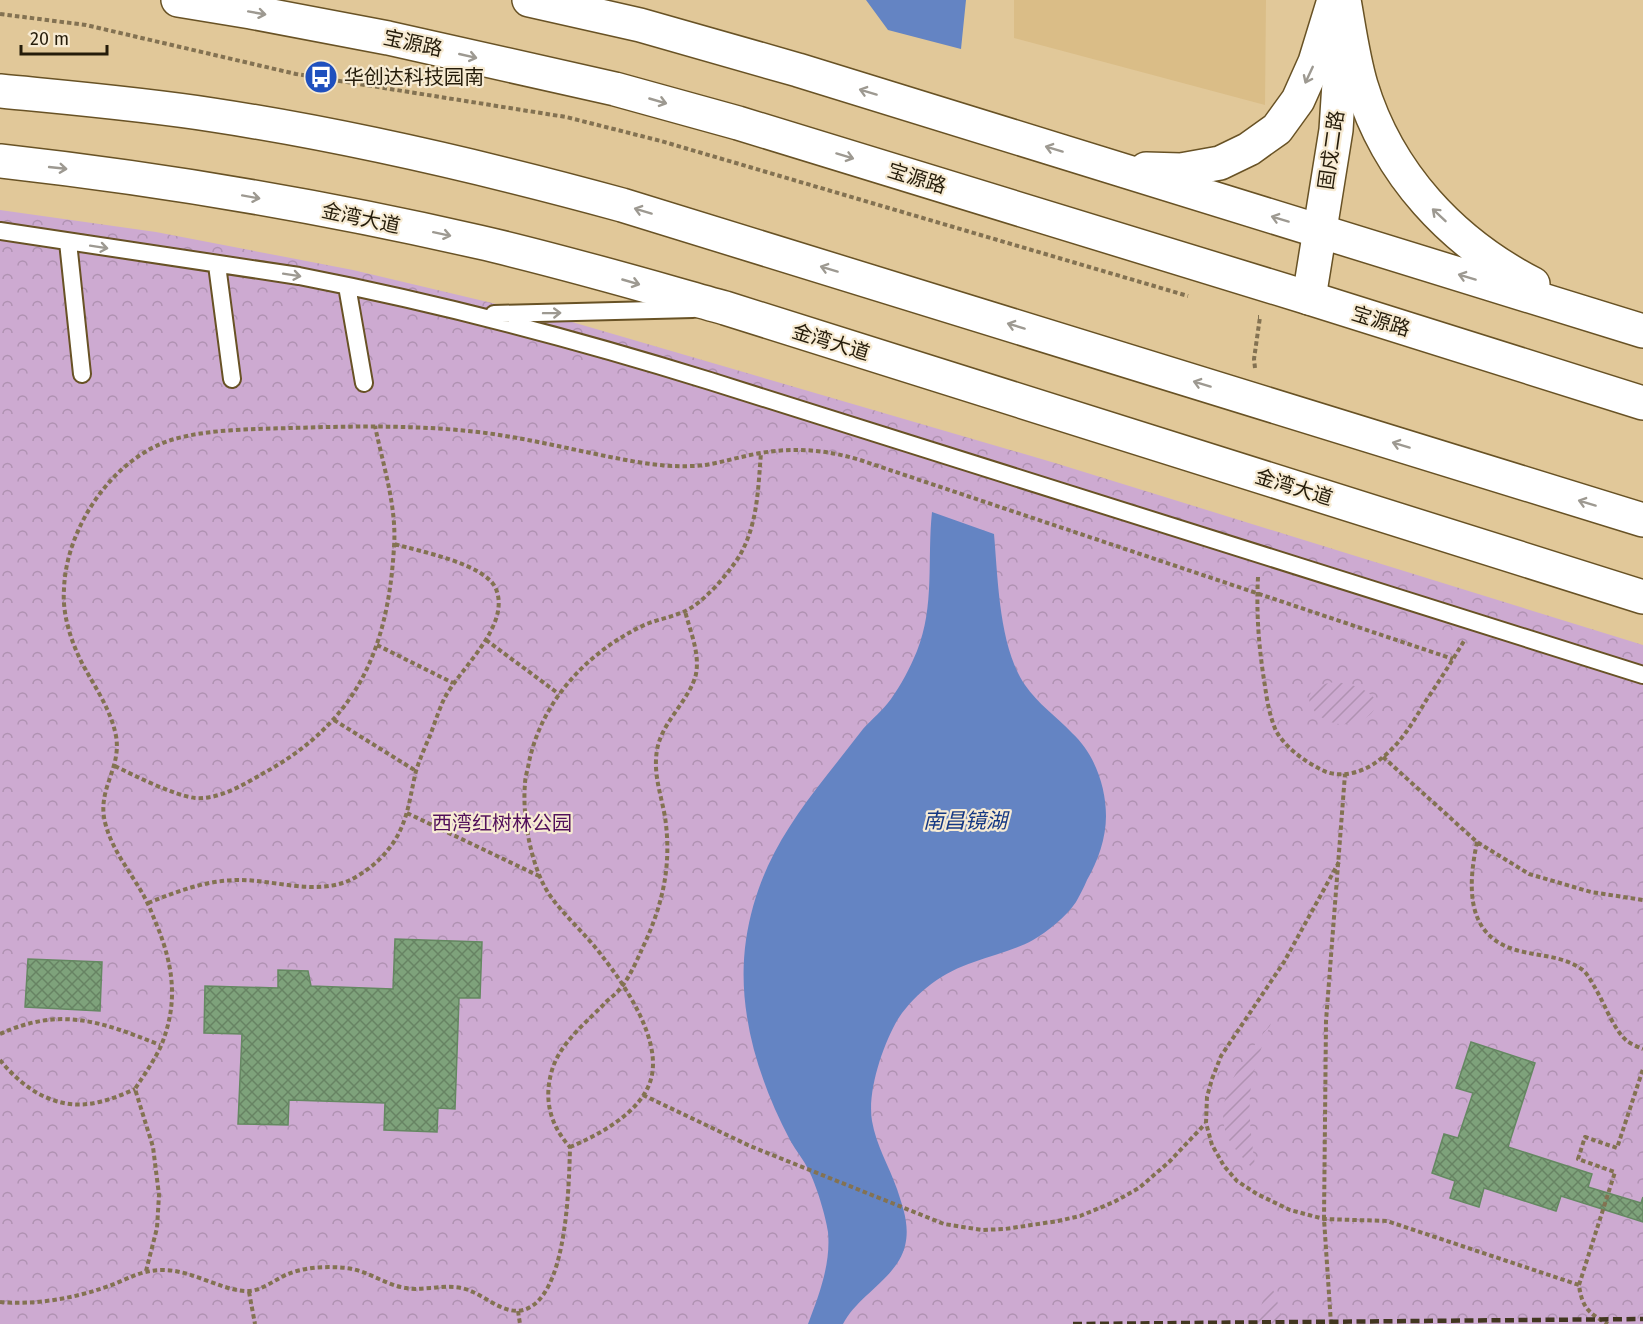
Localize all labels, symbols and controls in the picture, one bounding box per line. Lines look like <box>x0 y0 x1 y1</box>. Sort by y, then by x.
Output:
one-way arrow <box>246 8 266 19</box>
scale bar <box>21 18 106 56</box>
street label: 宝源路 <box>381 25 445 61</box>
text: 20 m <box>30 28 69 50</box>
one-way arrow <box>459 50 478 62</box>
bus stop icon: 华创达科技园南 <box>303 59 339 95</box>
place label: 华创达科技园南 <box>344 65 484 89</box>
one-way arrow <box>1303 66 1315 84</box>
one-way arrow <box>859 85 878 96</box>
one-way arrow <box>648 96 667 107</box>
street label: 固戍二路 <box>1314 109 1348 191</box>
one-way arrow <box>1045 143 1064 154</box>
one-way arrow <box>835 151 854 162</box>
street label: 宝源路 <box>885 158 949 198</box>
one-way arrow <box>48 162 68 173</box>
one-way arrow <box>241 192 260 203</box>
street label: 金湾大道 <box>319 198 403 238</box>
one-way arrow <box>634 205 653 216</box>
one-way arrow <box>1432 208 1447 223</box>
one-way arrow <box>1271 213 1290 224</box>
one-way arrow <box>432 229 451 241</box>
one-way arrow <box>89 242 109 253</box>
one-way arrow <box>820 263 839 274</box>
one-way arrow <box>282 270 302 281</box>
one-way arrow <box>1458 271 1477 282</box>
one-way arrow <box>621 277 640 288</box>
street label: 宝源路 <box>1349 301 1413 341</box>
one-way arrow <box>541 307 561 318</box>
street label: 金湾大道 <box>789 319 873 365</box>
one-way arrow <box>1007 320 1026 331</box>
one-way arrow <box>1193 378 1212 389</box>
one-way arrow <box>1392 439 1411 450</box>
street label: 金湾大道 <box>1252 464 1336 510</box>
one-way arrow <box>1578 497 1597 508</box>
water label: 南昌镜湖 <box>923 808 1010 834</box>
park label: 西湾红树林公园 <box>432 811 572 835</box>

